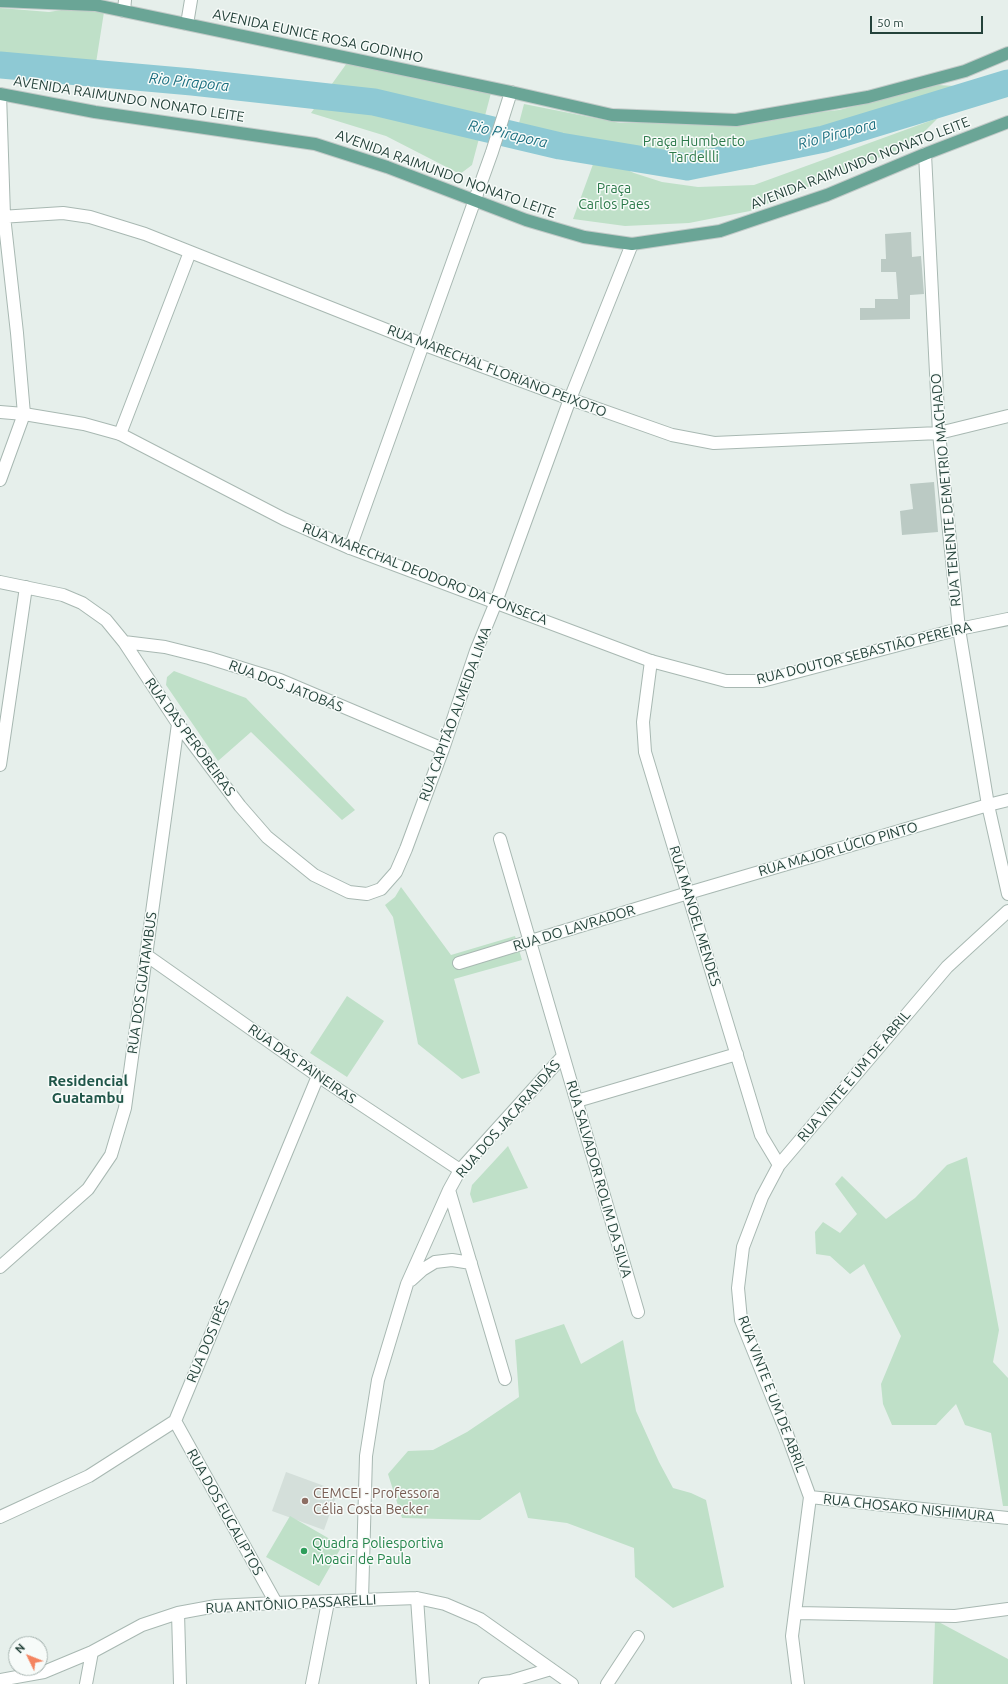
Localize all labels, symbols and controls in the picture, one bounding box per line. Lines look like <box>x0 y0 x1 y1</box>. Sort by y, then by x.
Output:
street label: AVENIDA EUNICE ROSA GODINHO <box>211 5 425 67</box>
scale bar <box>872 8 985 34</box>
text: 50 m <box>877 16 904 29</box>
water label: Rio Pirapora <box>148 69 230 95</box>
street label: AVENIDA RAIMUNDO NONATO LEITE <box>13 72 245 126</box>
street label: AVENIDA RAIMUNDO NONATO LEITE <box>748 113 972 213</box>
water label: Rio Pirapora <box>796 115 878 153</box>
water label: Rio Pirapora <box>467 116 549 152</box>
street label: AVENIDA RAIMUNDO NONATO LEITE <box>334 126 558 222</box>
park label: Praça Humberto Tardellli <box>643 133 745 166</box>
park label: Praça Carlos Paes <box>578 180 650 212</box>
street label: RUA MARECHAL FLORIANO PEIXOTO <box>385 321 609 421</box>
street label: RUA TENENTE DEMETRIO MACHADO <box>927 373 965 607</box>
street label: RUA MARECHAL DEODORO DA FONSECA <box>300 519 550 629</box>
street label: RUA DOUTOR SEBASTIÃO PEREIRA <box>755 618 973 688</box>
street label: RUA CAPITÃO ALMEIDA LIMA <box>416 624 494 804</box>
street label: RUA DOS JATOBÁS <box>227 656 345 716</box>
street label: RUA DAS PEROBEIRAS <box>141 675 239 799</box>
street label: RUA MAJOR LÚCIO PINTO <box>756 818 920 880</box>
street label: RUA MANOEL MENDES <box>666 844 724 988</box>
street label: RUA DO LAVRADOR <box>511 901 637 955</box>
street label: RUA DOS GUATAMBUS <box>124 911 160 1055</box>
street label: RUA VINTE E UM DE ABRIL <box>794 1007 914 1145</box>
street label: RUA DAS PAINEIRAS <box>245 1020 359 1108</box>
street label: RUA DOS JACARANDÁS <box>452 1057 564 1181</box>
district label: Residencial Guatambu <box>48 1072 128 1107</box>
street label: RUA SALVADOR ROLIM DA SILVA <box>563 1078 635 1280</box>
street label: RUA DOS IPÊS <box>183 1297 233 1385</box>
street label: RUA VINTE E UM DE ABRIL <box>734 1313 810 1475</box>
street label: RUA DOS EUCALIPTOS <box>183 1446 267 1578</box>
place label: CEMCEI - Professora Célia Costa Becker <box>313 1485 440 1518</box>
street label: RUA CHOSAKO NISHIMURA <box>822 1491 996 1525</box>
marker: CEMCEI - Professora Célia Costa Becker <box>300 1496 310 1506</box>
place label: Quadra Poliesportiva Moacir de Paula <box>312 1535 444 1568</box>
marker: Quadra Poliesportiva Moacir de Paula <box>299 1546 309 1556</box>
street label: RUA ANTÔNIO PASSARELLI <box>205 1591 377 1617</box>
north arrow <box>8 1636 48 1676</box>
text: N <box>13 1641 27 1656</box>

